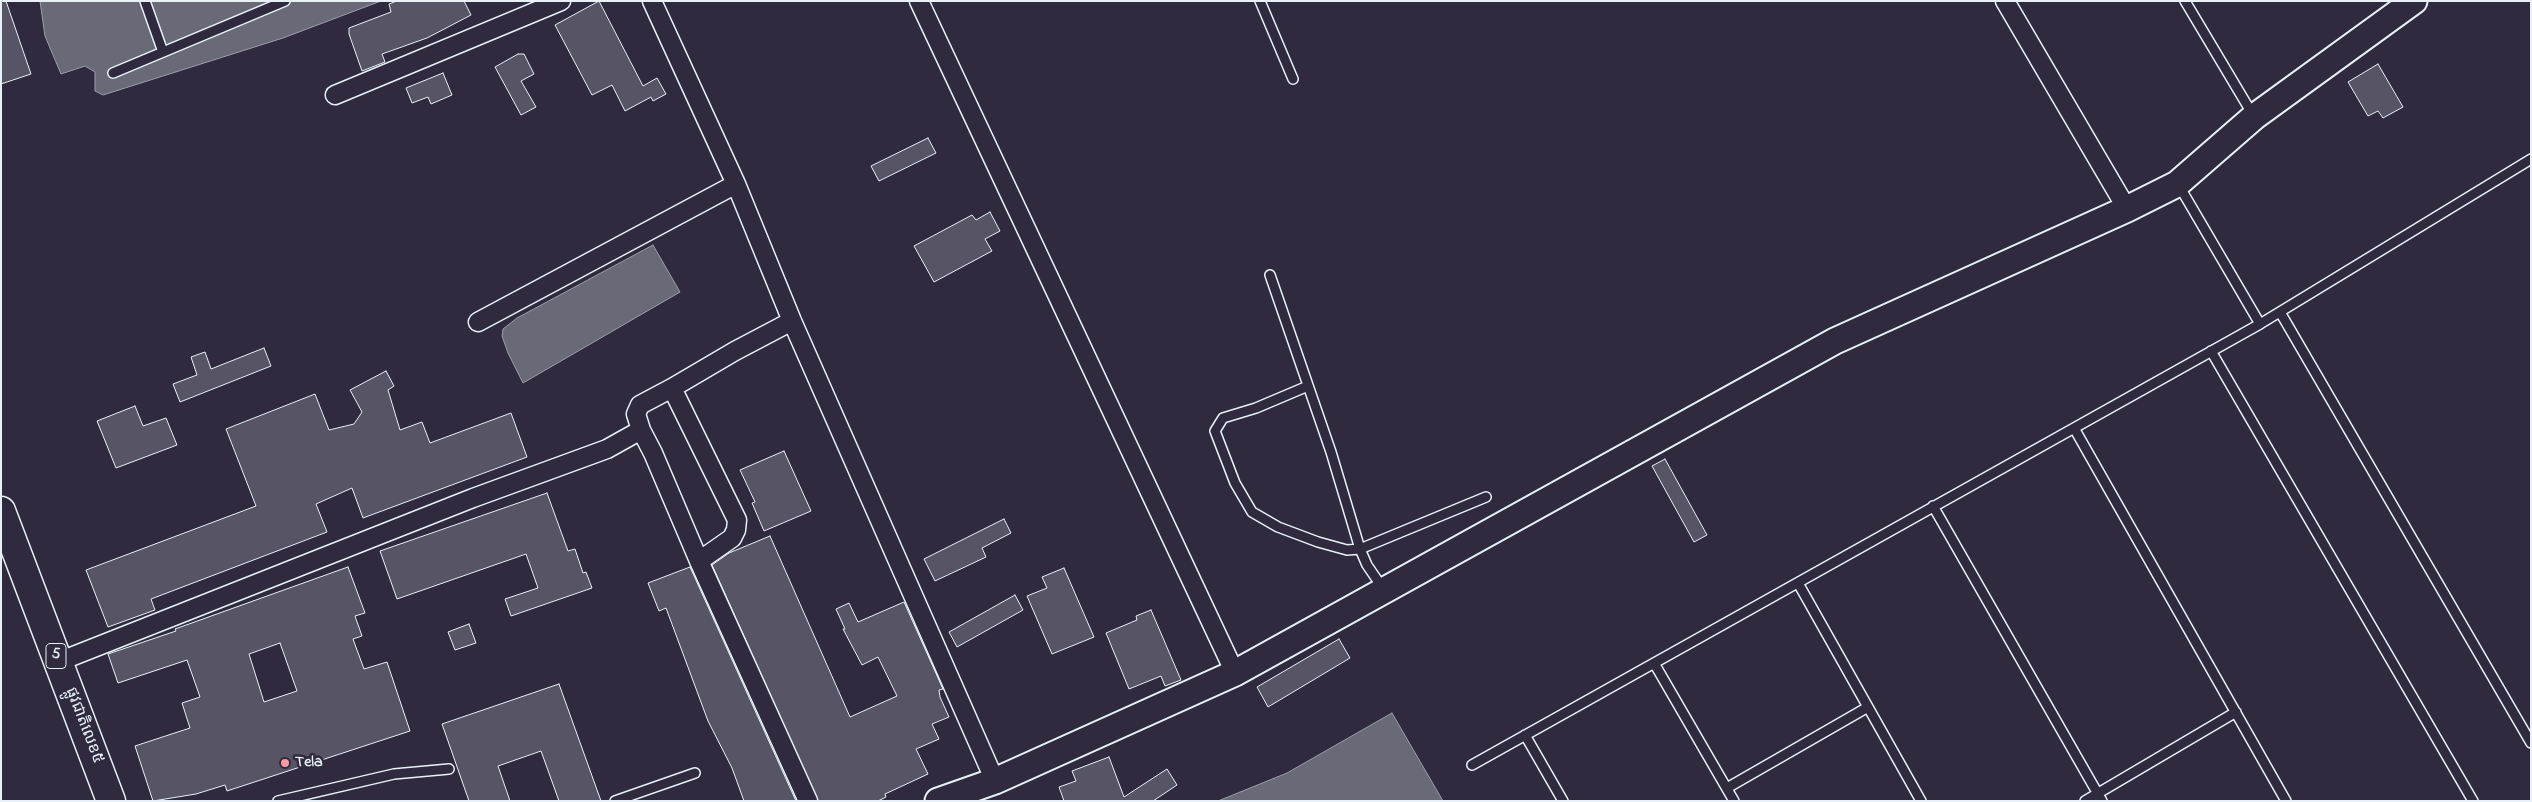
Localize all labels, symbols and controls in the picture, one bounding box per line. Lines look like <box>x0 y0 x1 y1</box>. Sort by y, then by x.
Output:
road number: 5 <box>46 644 66 668</box>
street label: ផ្លូវជាតិលេខ៥ <box>60 685 106 767</box>
place label: Tela <box>295 753 323 773</box>
marker: Tela <box>279 757 291 769</box>

